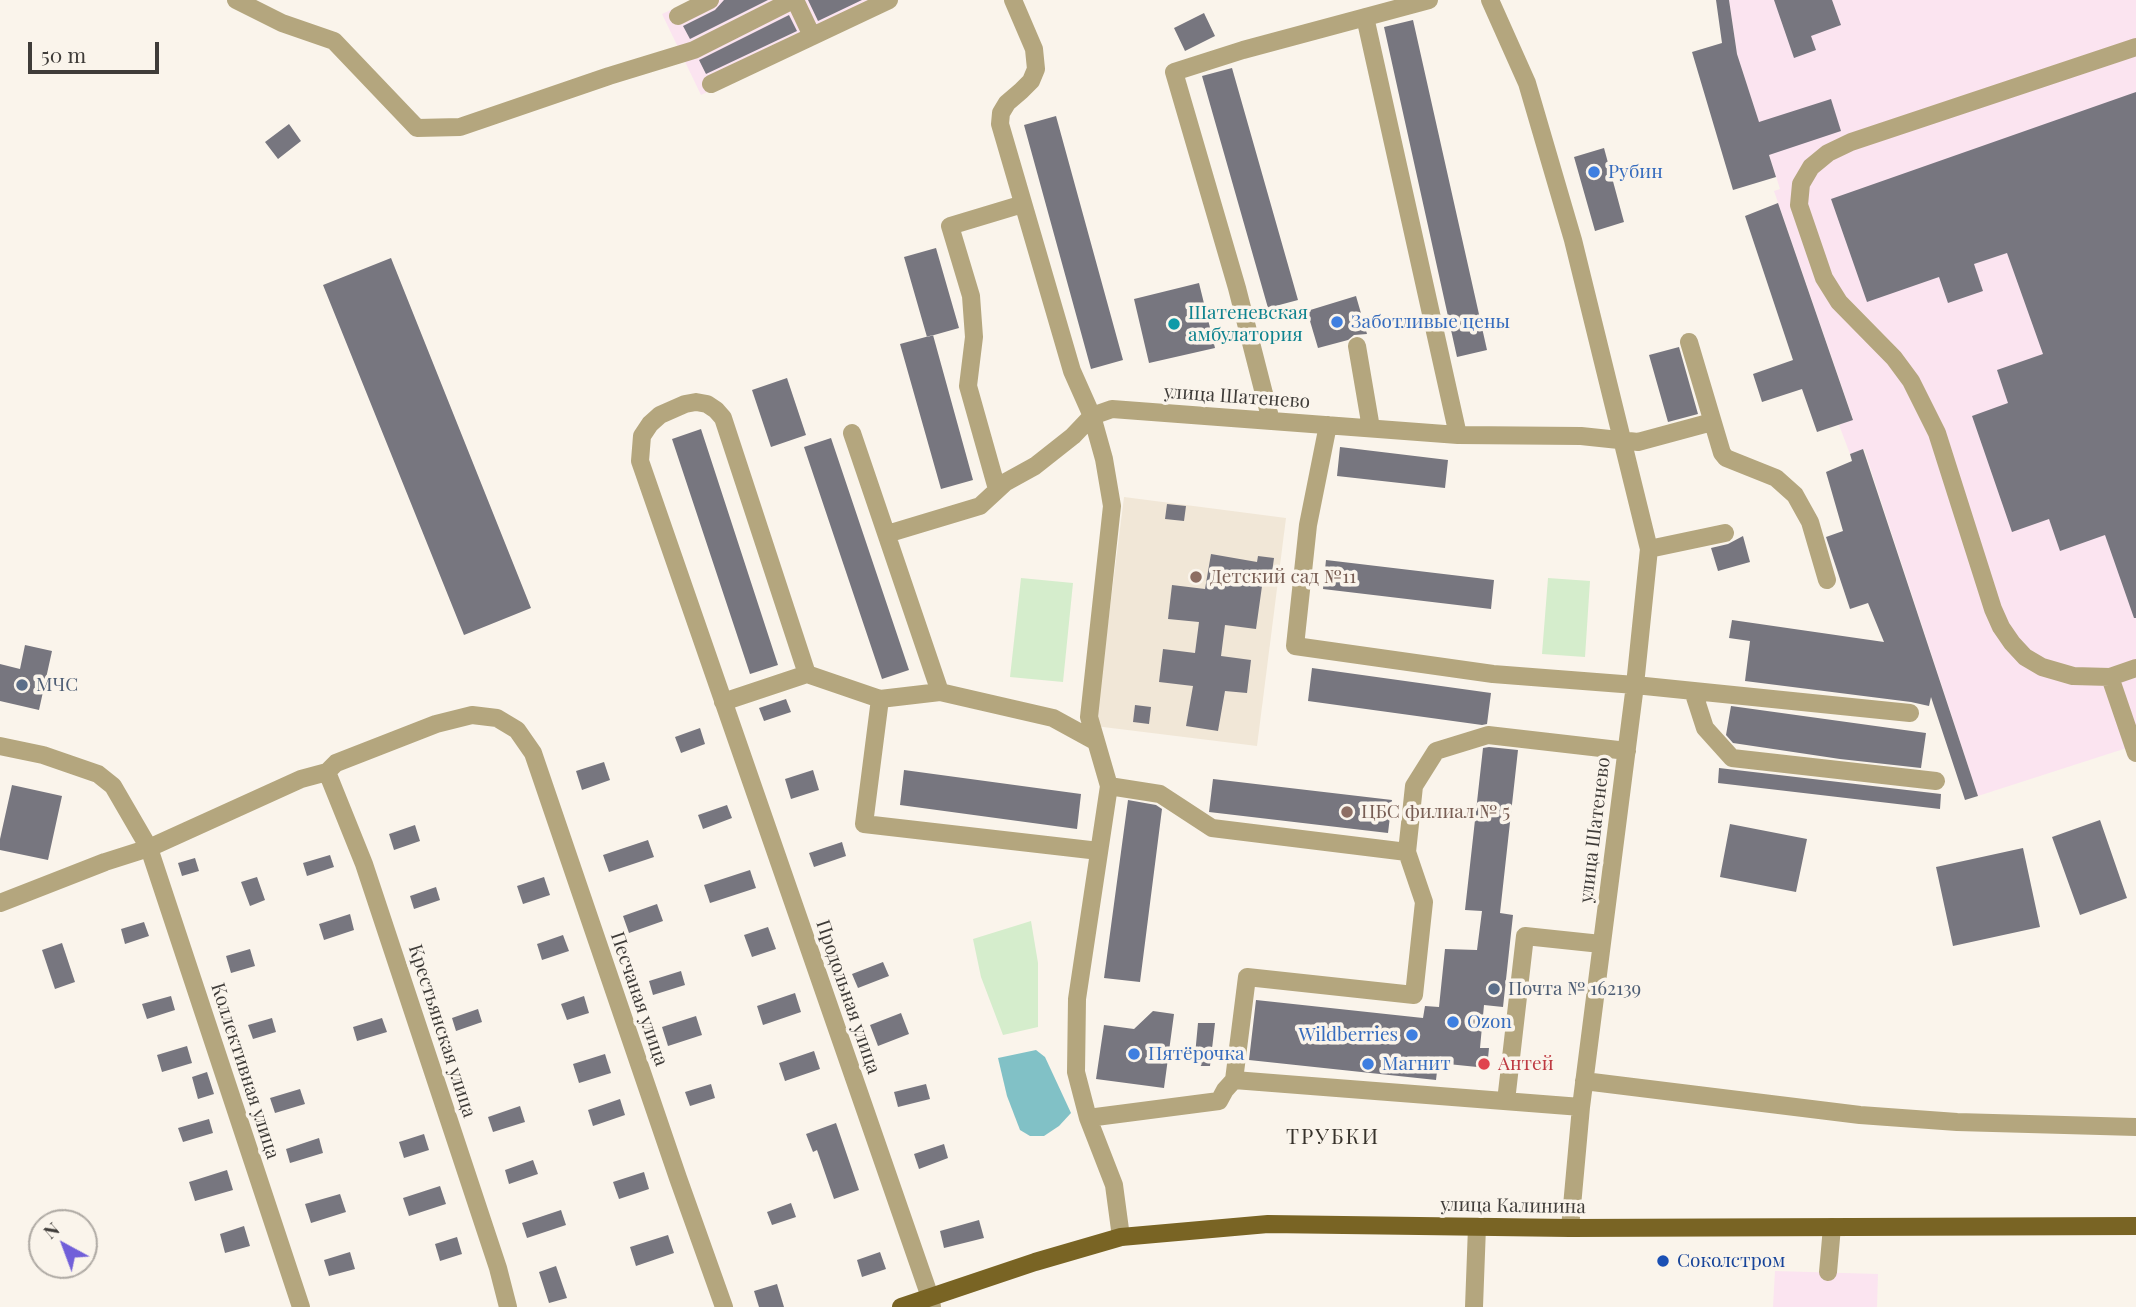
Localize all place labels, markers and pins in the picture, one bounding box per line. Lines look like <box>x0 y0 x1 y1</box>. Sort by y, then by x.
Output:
place label: Рубин <box>1608 161 1663 183</box>
marker: Рубин <box>1586 164 1602 180</box>
place label: Шатеневская амбулатория <box>1188 302 1308 346</box>
place label: Заботливые цены <box>1351 311 1510 333</box>
marker: Заботливые цены <box>1329 314 1345 330</box>
marker: Шатеневская амбулатория <box>1166 316 1182 332</box>
place label: Детский сад №11 <box>1210 566 1356 588</box>
marker: Детский сад №11 <box>1188 569 1204 585</box>
place label: МЧС <box>36 674 78 696</box>
marker: МЧС <box>14 677 30 693</box>
place label: ЦБС филиал № 5 <box>1361 801 1510 823</box>
marker: ЦБС филиал № 5 <box>1339 804 1355 820</box>
place label: Почта № 162139 <box>1508 978 1641 1000</box>
marker: Почта № 162139 <box>1486 981 1502 997</box>
place label: Ozon <box>1467 1011 1512 1033</box>
marker: Ozon <box>1445 1014 1461 1030</box>
place label: Wildberries <box>1299 1024 1398 1046</box>
marker: Wildberries <box>1404 1027 1420 1043</box>
place label: Пятёрочка <box>1148 1043 1245 1065</box>
marker: Пятёрочка <box>1126 1046 1142 1062</box>
place label: Магнит <box>1382 1053 1451 1075</box>
place label: Антей <box>1498 1053 1554 1075</box>
marker: Магнит <box>1360 1056 1376 1072</box>
marker: Антей <box>1476 1056 1492 1072</box>
place label: Соколстром <box>1677 1250 1786 1272</box>
marker: Соколстром <box>1655 1253 1671 1269</box>

